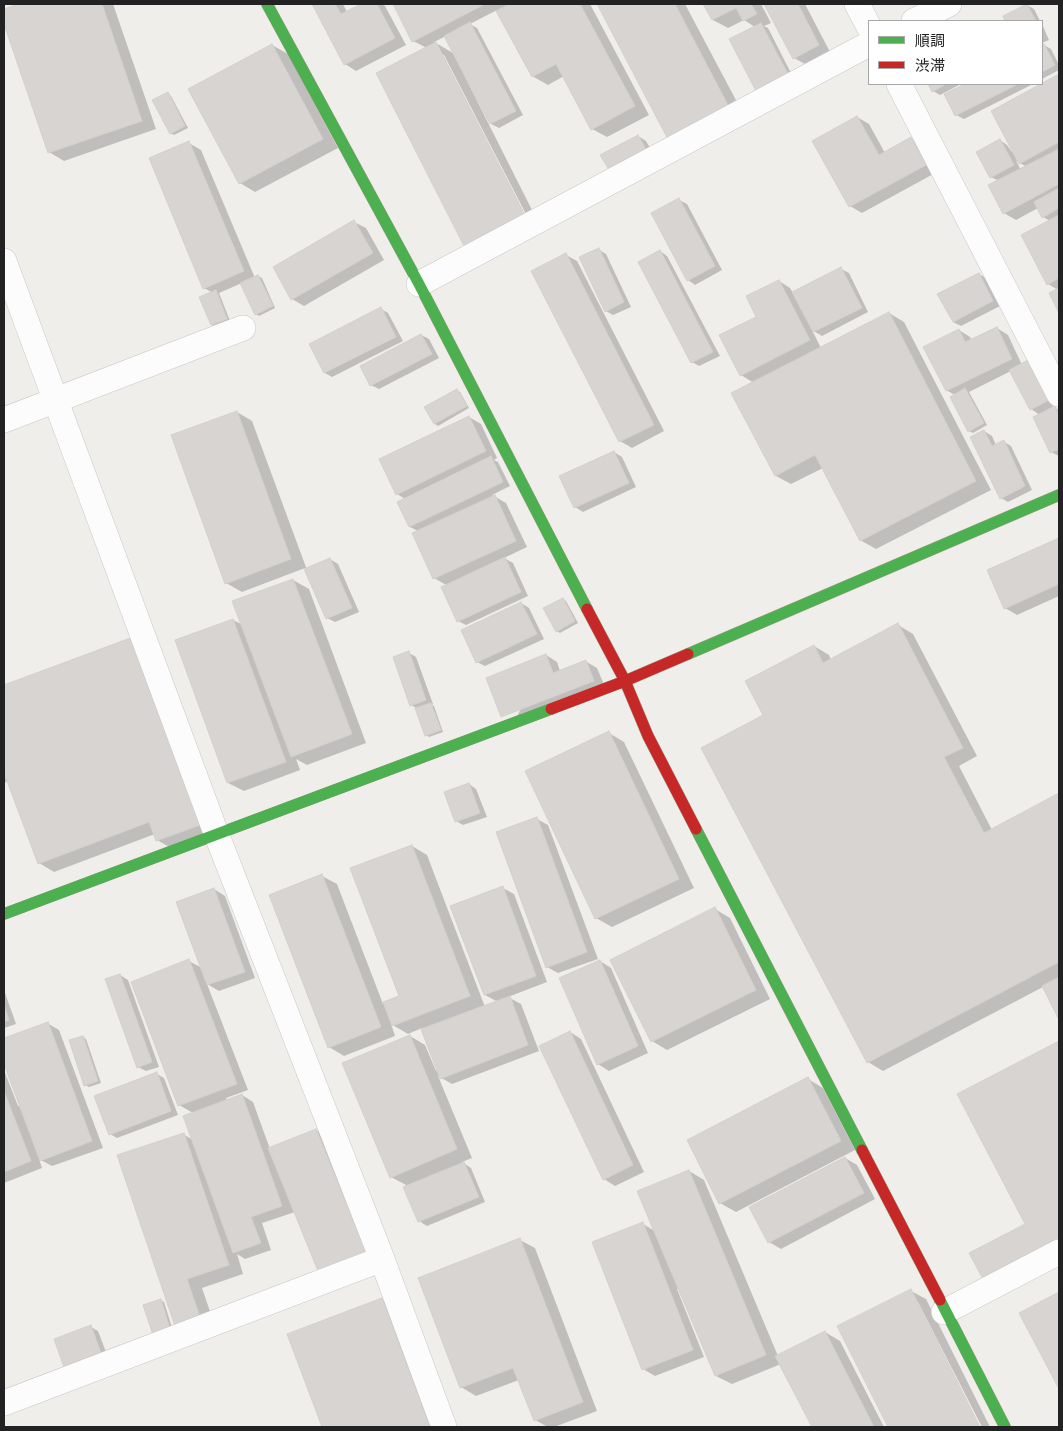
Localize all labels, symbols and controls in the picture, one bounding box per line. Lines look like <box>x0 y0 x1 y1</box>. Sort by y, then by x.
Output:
legend <box>868 20 1043 85</box>
text: 順調 <box>915 32 945 49</box>
text: 渋滞 <box>915 57 945 74</box>

